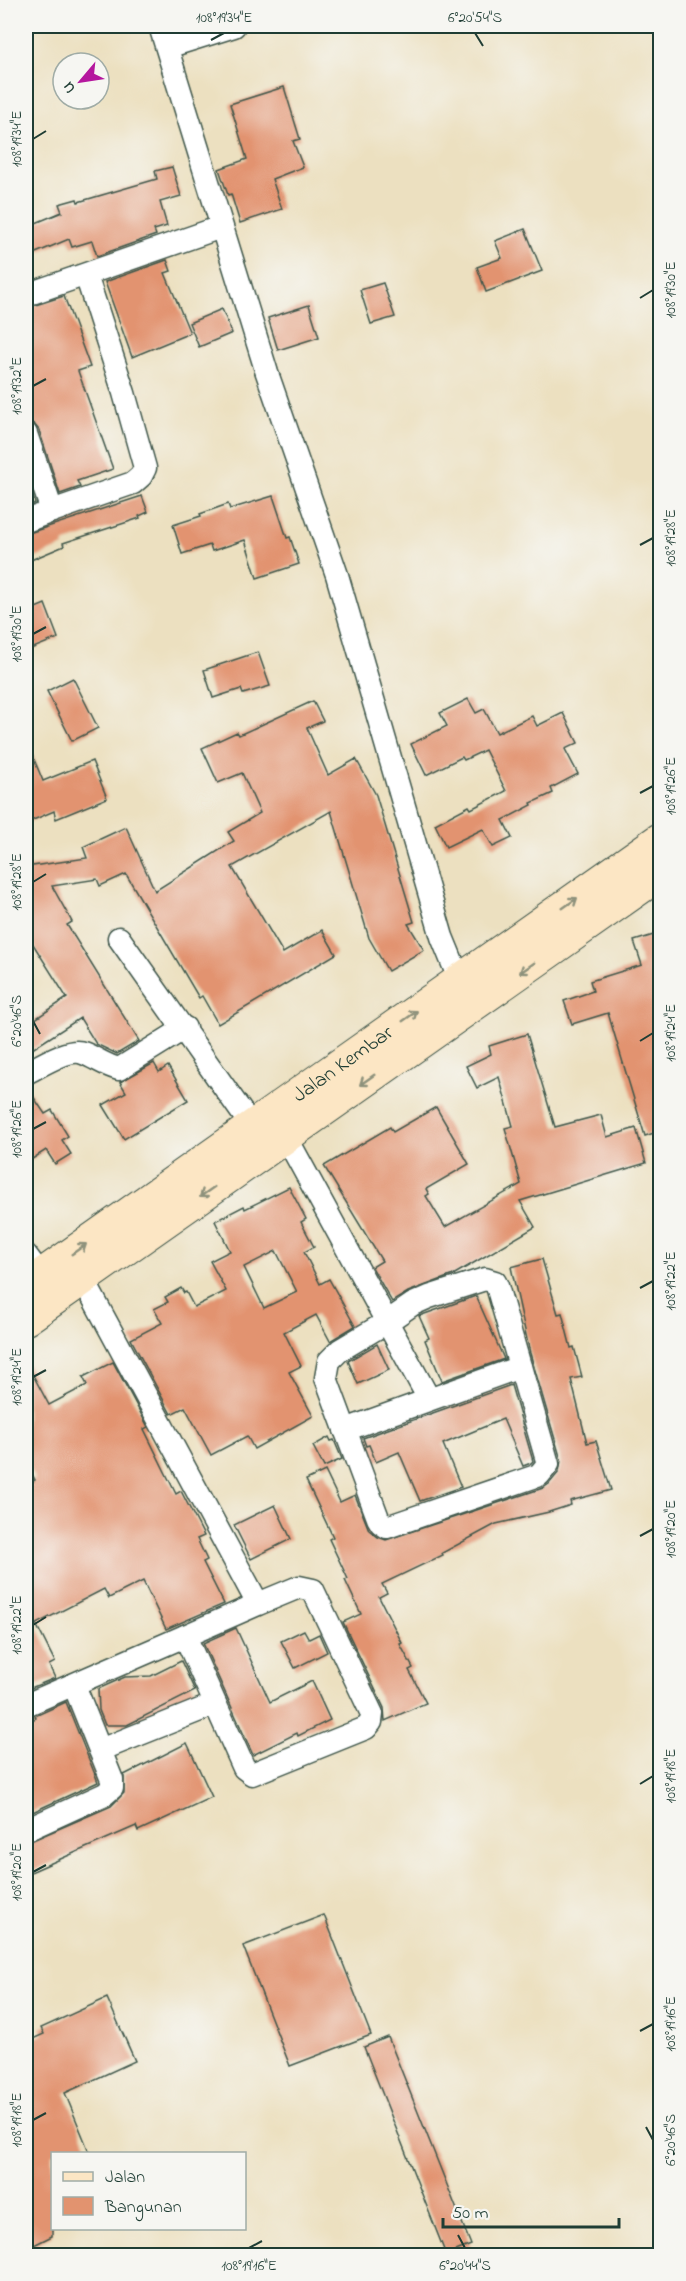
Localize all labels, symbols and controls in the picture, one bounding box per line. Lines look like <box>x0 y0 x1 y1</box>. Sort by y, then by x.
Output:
text: 108°19'34"E <box>196 7 252 29</box>
text: 6°20'54"S <box>448 7 502 29</box>
north arrow <box>51 51 111 111</box>
text: U <box>57 77 83 98</box>
text: 108°19'34"E <box>6 111 28 167</box>
text: 108°19'30"E <box>660 261 682 319</box>
text: 108°19'32"E <box>6 357 28 415</box>
text: 108°19'28"E <box>660 509 682 567</box>
text: 108°19'30"E <box>6 605 28 663</box>
text: 108°19'26"E <box>660 757 682 815</box>
text: 108°19'28"E <box>6 853 28 911</box>
one-way arrow <box>561 897 577 909</box>
one-way arrow <box>519 962 535 974</box>
text: 6°20'46"S <box>6 995 28 1047</box>
text: 108°19'24"E <box>660 1004 682 1062</box>
one-way arrow <box>401 1010 418 1022</box>
street label: Jalan Kembar <box>287 1018 400 1111</box>
one-way arrow <box>359 1074 376 1086</box>
text: 108°19'26"E <box>6 1100 28 1158</box>
one-way arrow <box>200 1186 216 1198</box>
one-way arrow <box>70 1243 86 1255</box>
text: 108°19'22"E <box>660 1251 682 1311</box>
text: 108°19'24"E <box>6 1348 28 1406</box>
text: 108°19'20"E <box>660 1500 682 1558</box>
text: 108°19'22"E <box>6 1595 28 1655</box>
text: 108°19'18"E <box>660 1749 682 1803</box>
text: 108°19'20"E <box>6 1843 28 1901</box>
text: 108°19'16"E <box>660 1996 682 2052</box>
text: 108°19'18"E <box>6 2093 28 2147</box>
text: 6°20'46"S <box>660 2114 682 2166</box>
legend <box>51 2152 246 2230</box>
text: Jalan <box>105 2165 145 2191</box>
scale bar <box>443 2191 618 2229</box>
text: Bangunan <box>104 2195 182 2222</box>
text: 50 m <box>452 2201 489 2227</box>
text: 108°19'16"E <box>221 2255 277 2277</box>
text: 6°20'44"S <box>439 2255 491 2277</box>

